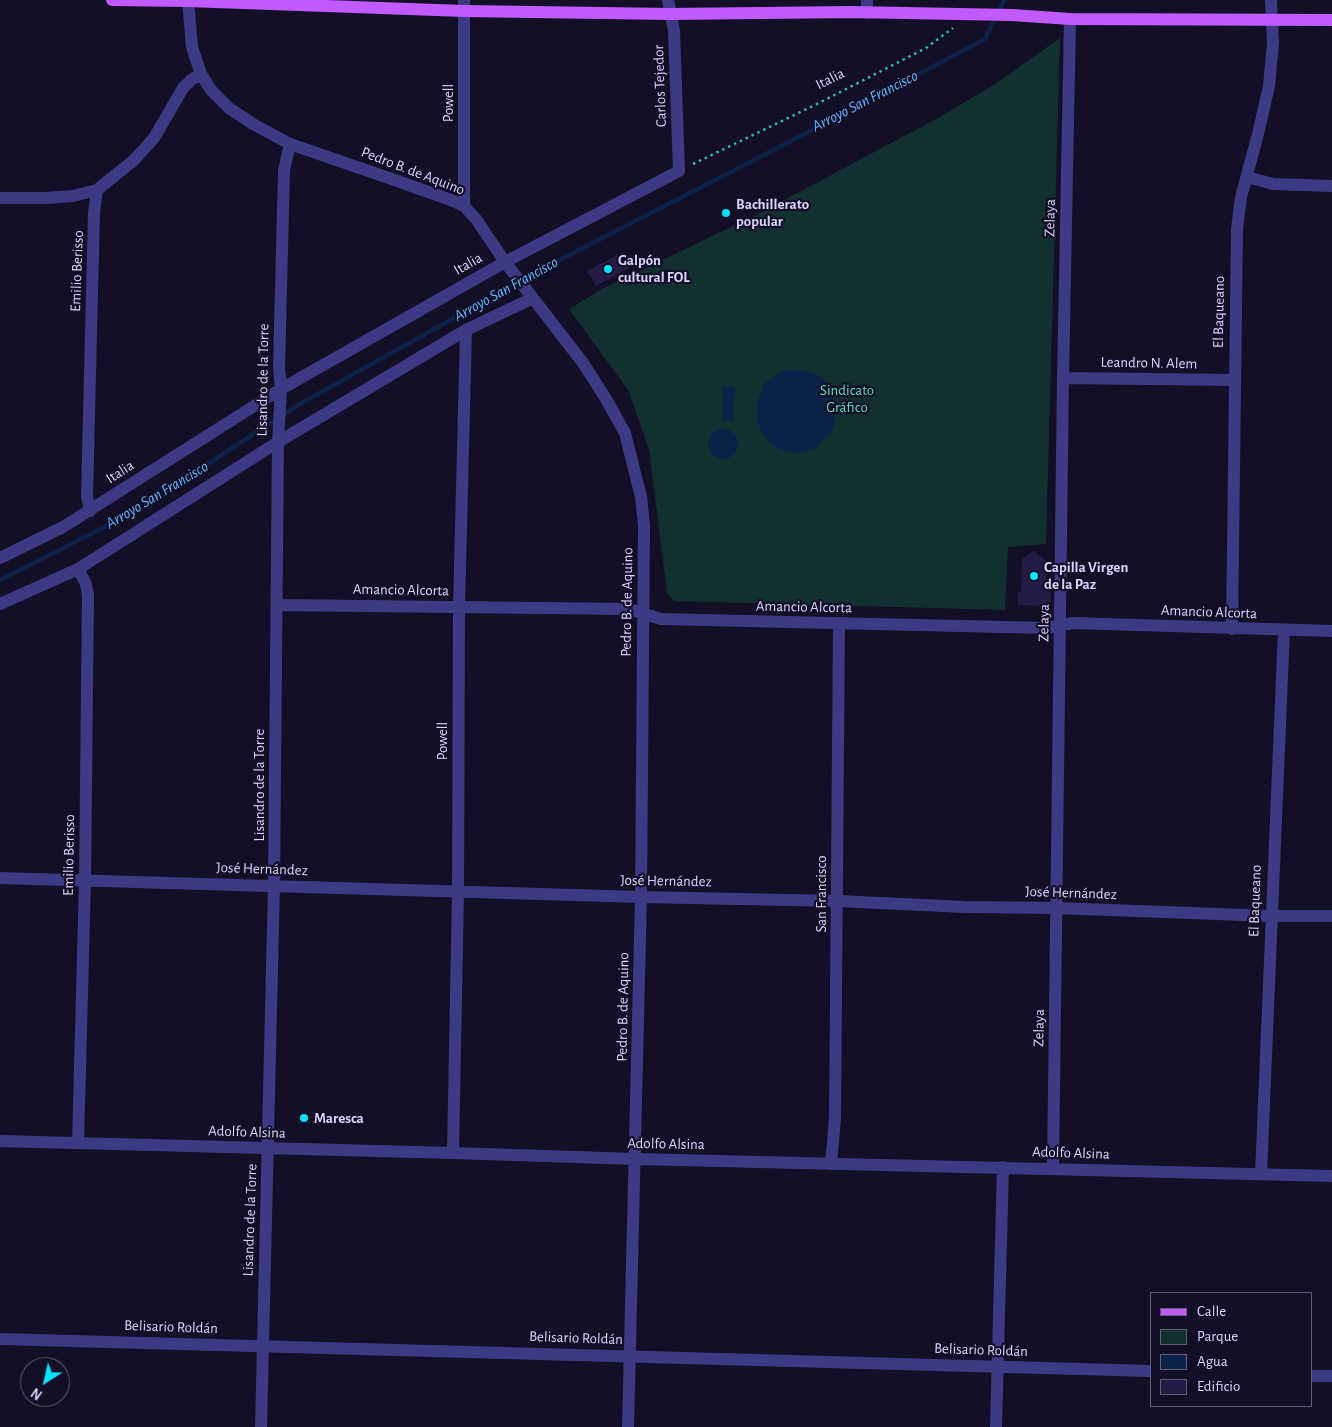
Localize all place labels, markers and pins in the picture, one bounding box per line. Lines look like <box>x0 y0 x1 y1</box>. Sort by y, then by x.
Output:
place label: Bachillerato popular <box>736 195 809 230</box>
marker: Bachillerato popular <box>720 207 732 219</box>
place label: Galpón cultural FOL <box>618 251 690 286</box>
marker: Galpón cultural FOL <box>602 263 614 275</box>
place label: Capilla Virgen de la Paz <box>1044 558 1128 593</box>
marker: Capilla Virgen de la Paz <box>1028 570 1040 582</box>
place label: Maresca <box>314 1109 364 1127</box>
marker: Maresca <box>298 1112 310 1124</box>

